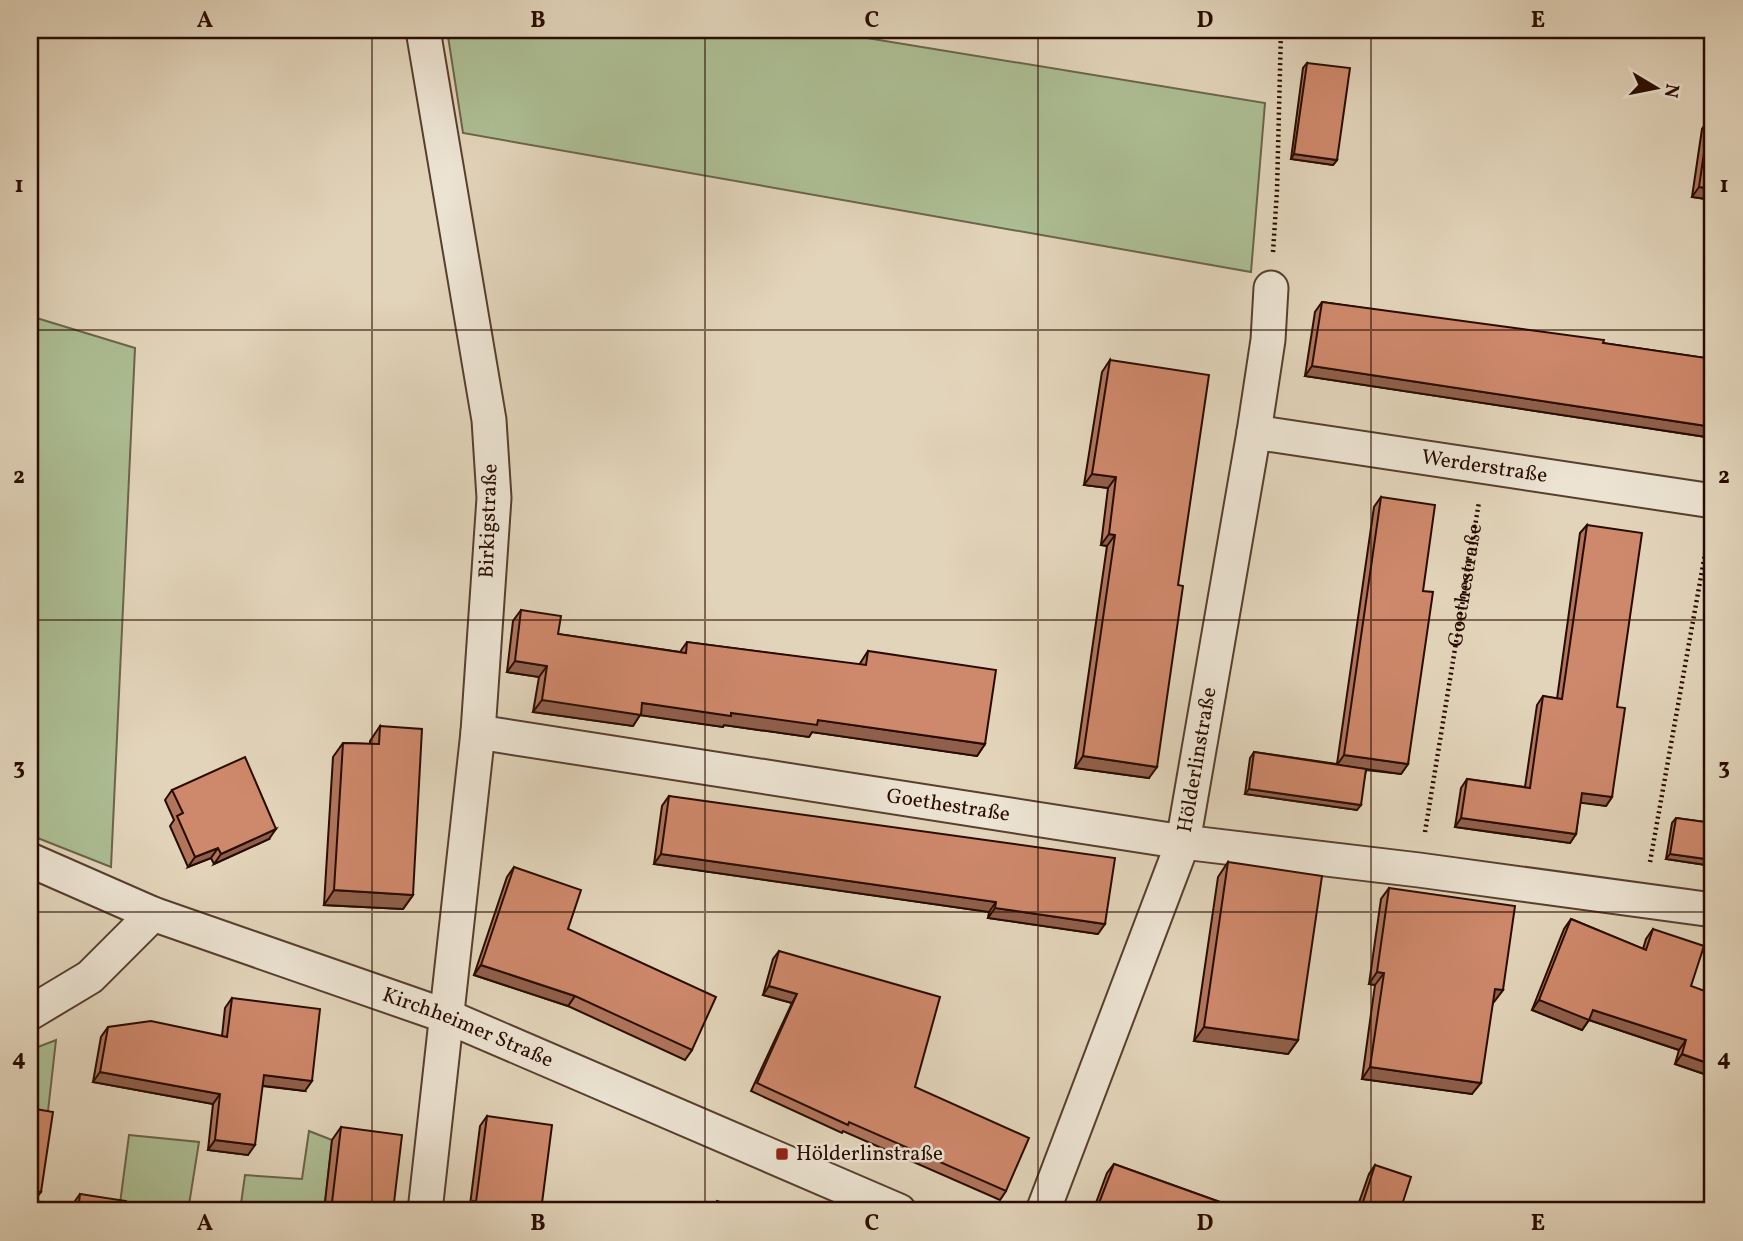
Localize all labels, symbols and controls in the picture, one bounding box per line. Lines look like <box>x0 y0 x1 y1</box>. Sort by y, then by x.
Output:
text: A <box>197 5 213 37</box>
text: B <box>530 5 546 37</box>
text: C <box>865 5 879 37</box>
text: D <box>1197 5 1214 37</box>
text: E <box>1531 5 1545 37</box>
north arrow <box>1620 52 1690 122</box>
text: N <box>1657 82 1685 100</box>
text: 1 <box>14 170 24 202</box>
text: 1 <box>1719 170 1729 202</box>
street label: Werderstraße <box>1419 443 1549 490</box>
text: 2 <box>13 461 25 493</box>
text: 2 <box>1718 461 1730 493</box>
street label: Birkigstraße <box>473 463 505 579</box>
street label: Goethestraße <box>1441 521 1490 649</box>
street label: Hölderlinstraße <box>1170 685 1224 835</box>
text: 3 <box>13 752 25 784</box>
text: 3 <box>1718 752 1730 784</box>
street label: Goethestraße <box>885 781 1012 829</box>
street label: Kirchheimer Straße <box>378 980 558 1075</box>
text: 4 <box>12 1043 26 1075</box>
text: 4 <box>1717 1043 1731 1075</box>
place label: Hölderlinstraße <box>796 1140 943 1169</box>
marker: Hölderlinstraße <box>774 1146 790 1162</box>
text: A <box>197 1208 213 1240</box>
text: B <box>530 1208 546 1240</box>
text: C <box>865 1208 879 1240</box>
text: D <box>1197 1208 1214 1240</box>
text: E <box>1531 1208 1545 1240</box>

